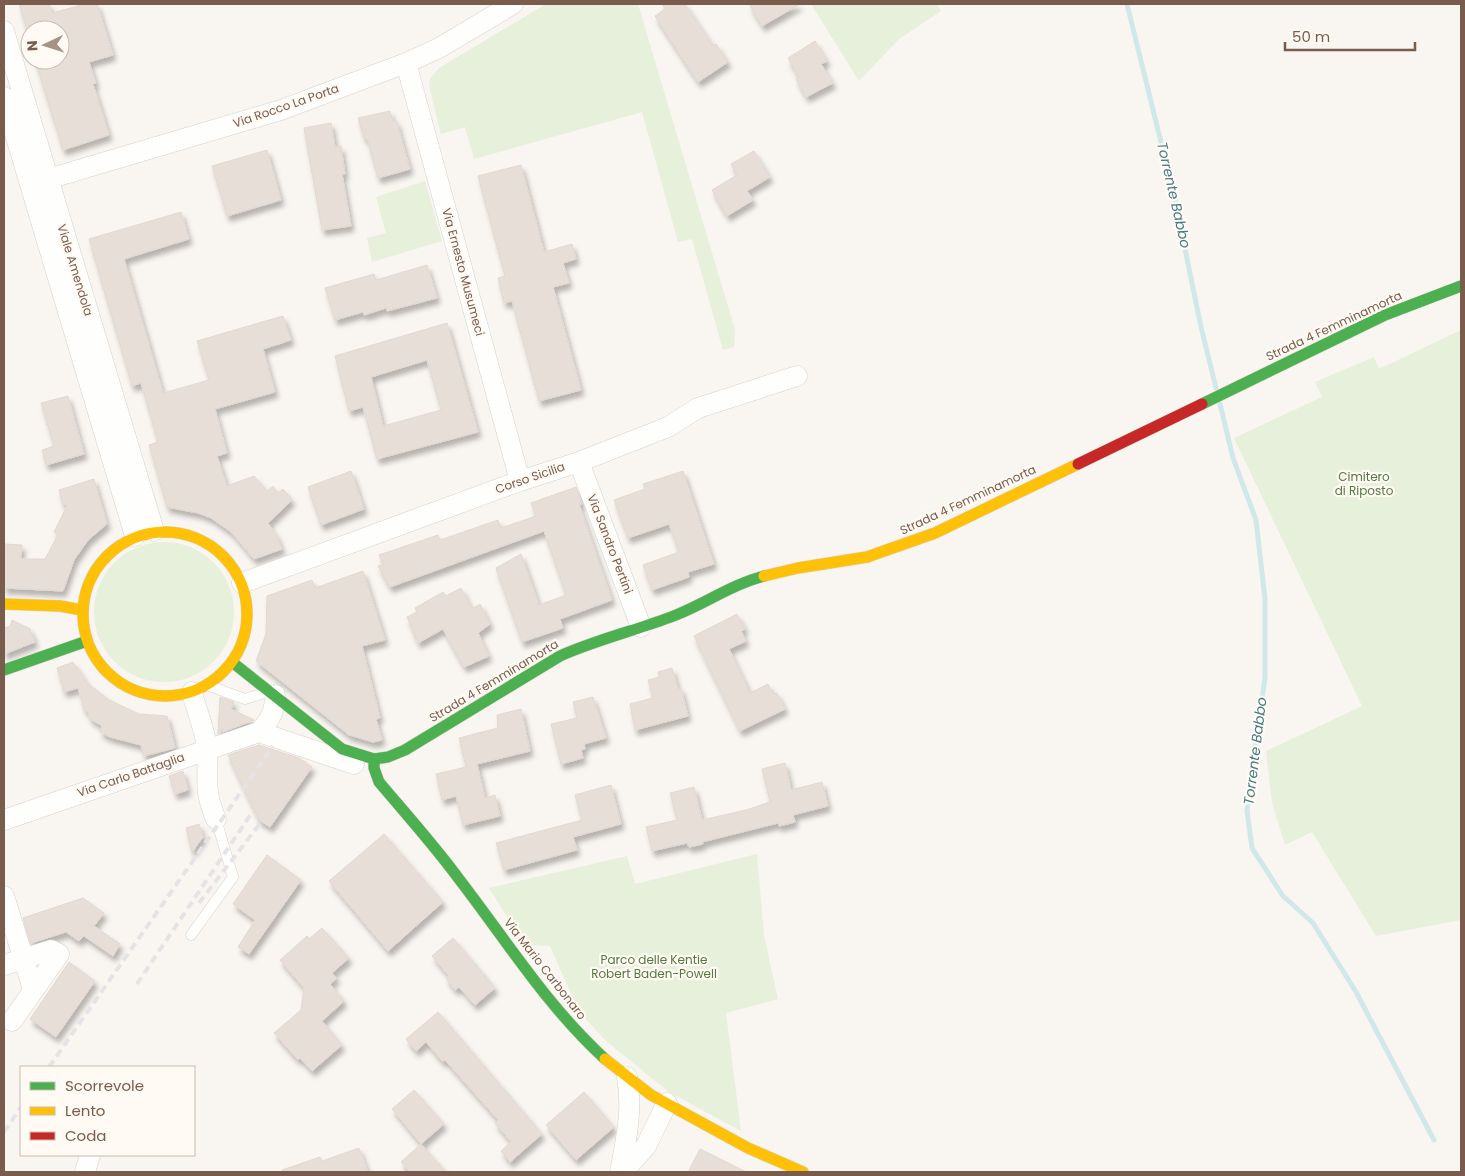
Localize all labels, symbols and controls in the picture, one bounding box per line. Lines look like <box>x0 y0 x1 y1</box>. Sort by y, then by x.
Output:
north arrow <box>20 20 70 70</box>
scale bar <box>1285 20 1415 52</box>
text: 50 m <box>1292 26 1330 47</box>
text: N <box>22 40 42 52</box>
street label: Via Rocco La Porta <box>231 79 341 132</box>
water label: Torrente Babbo <box>1152 140 1196 250</box>
street label: Via Ernesto Musumeci <box>438 206 489 338</box>
street label: Viale Amendola <box>53 222 98 318</box>
street label: Strada 4 Femminamorta <box>1263 287 1405 365</box>
street label: Corso Sicilia <box>493 458 567 497</box>
street label: Strada 4 Femminamorta <box>897 461 1039 539</box>
park label: Cimitero di Riposto <box>1335 468 1394 499</box>
street label: Via Sandro Pertini <box>584 492 637 596</box>
street label: Strada 4 Femminamorta <box>426 635 562 726</box>
water label: Torrente Babbo <box>1238 696 1272 806</box>
street label: Via Carlo Battaglia <box>75 748 187 801</box>
street label: Via Mario Carbonaro <box>500 914 591 1023</box>
park label: Parco delle Kentie Robert Baden-Powell <box>591 951 717 982</box>
legend <box>20 1066 195 1156</box>
text: Scorrevole <box>65 1075 144 1096</box>
text: Lento <box>65 1100 105 1121</box>
text: Coda <box>65 1125 106 1146</box>

